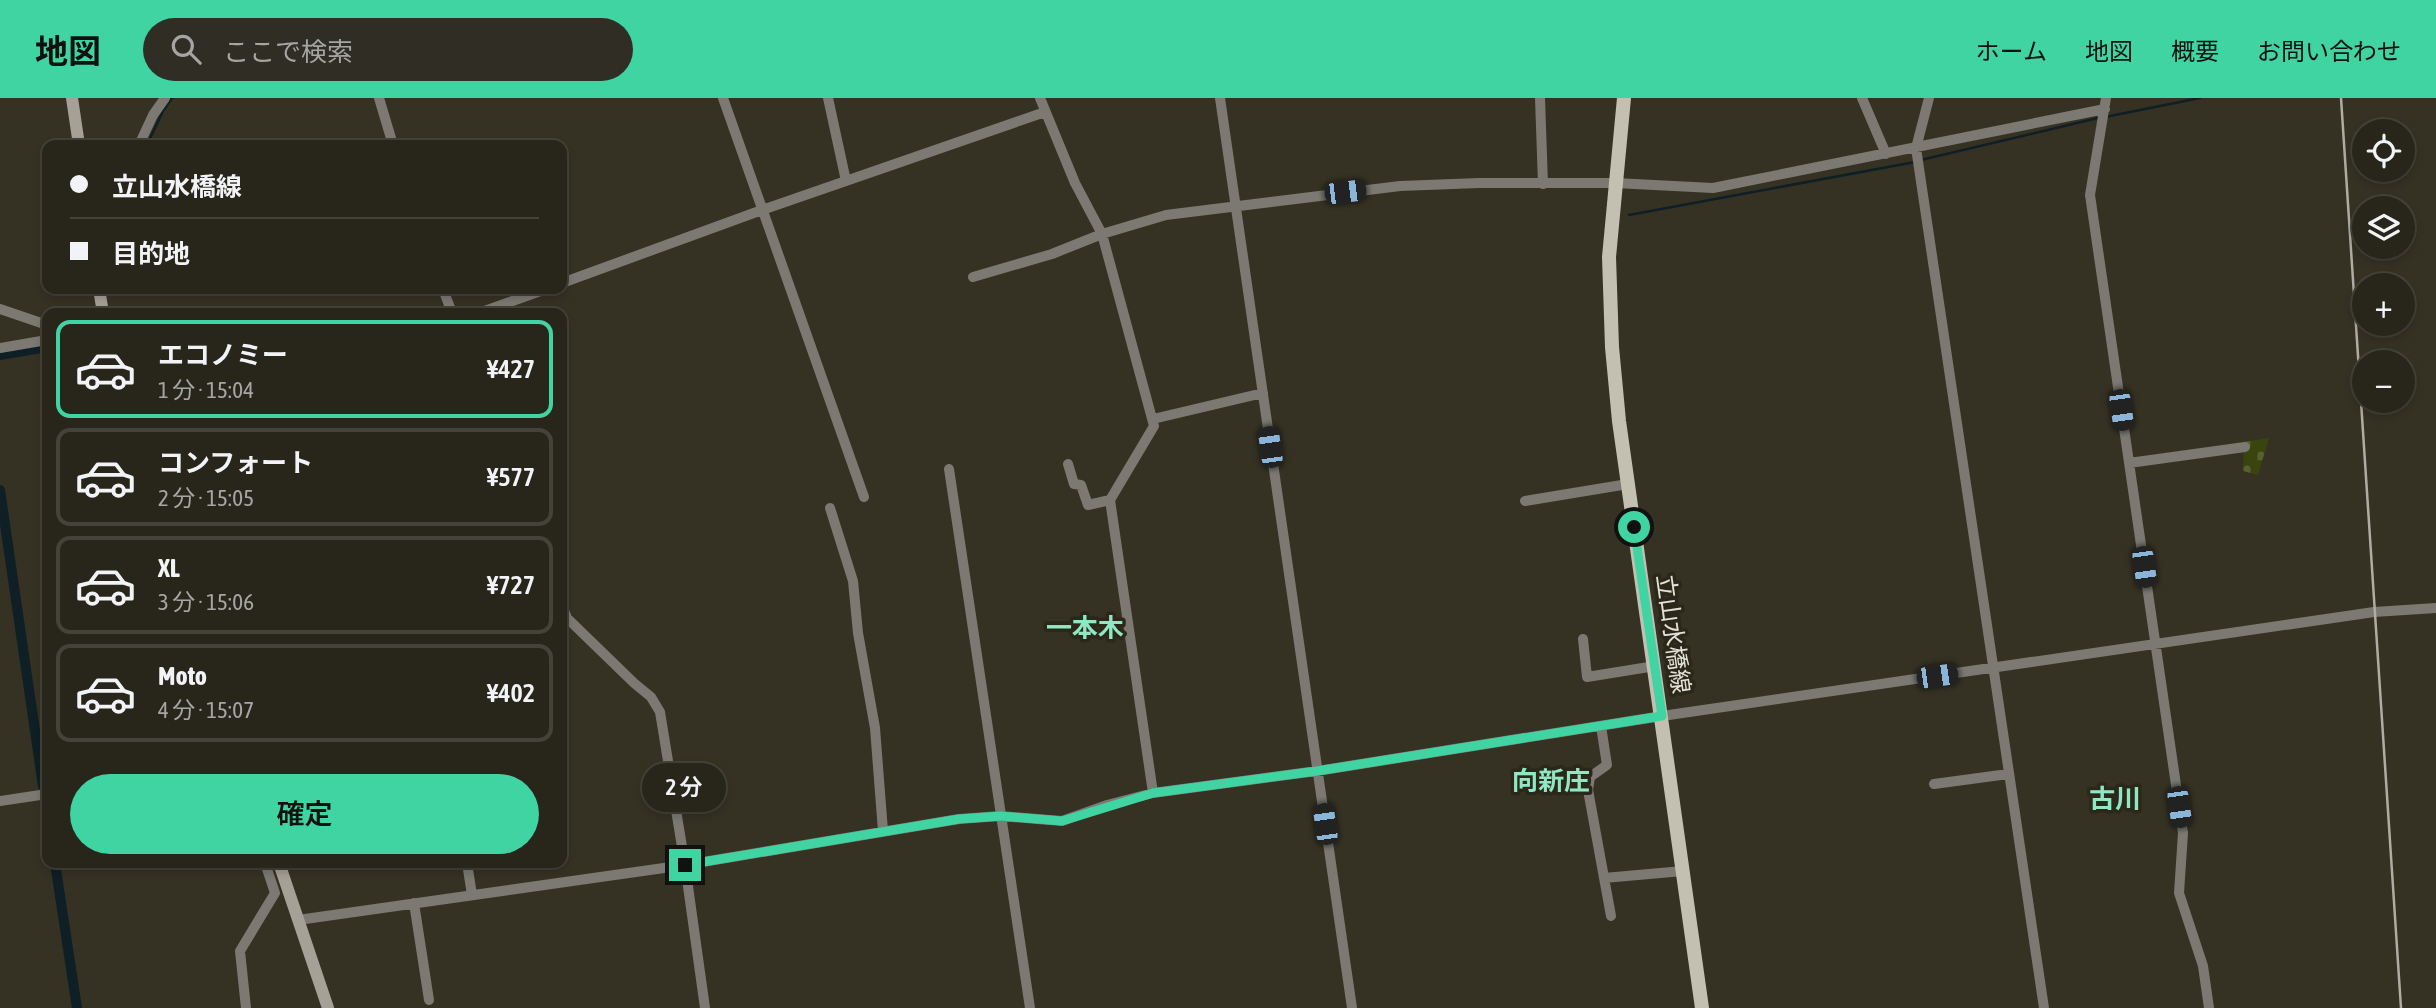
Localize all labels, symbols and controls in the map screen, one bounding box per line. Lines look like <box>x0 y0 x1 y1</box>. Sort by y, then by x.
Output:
search box <box>143 18 633 81</box>
icon: search <box>167 30 205 68</box>
text: 地図 <box>35 32 101 70</box>
text: ここで検索 <box>223 37 353 67</box>
text: ホーム <box>1976 38 2047 65</box>
text: 地図 <box>2085 38 2133 65</box>
text: 概要 <box>2171 38 2219 65</box>
text: お問い合わせ <box>2257 38 2401 65</box>
map controls <box>2352 119 2415 413</box>
button: locate <box>2352 119 2415 182</box>
text: 立山水橋線 <box>112 172 242 202</box>
car <box>1323 179 1368 205</box>
button: layers <box>2352 196 2415 259</box>
text: 目的地 <box>112 239 190 269</box>
button: + <box>2352 273 2415 336</box>
icon: car <box>74 338 137 401</box>
text: エコノミー <box>158 340 288 370</box>
button: − <box>2352 350 2415 413</box>
text: ¥427 <box>487 354 535 384</box>
text: 1 分 · 15:04 <box>158 377 254 403</box>
car <box>2108 388 2135 432</box>
car <box>1257 425 1284 469</box>
icon: car <box>74 446 137 509</box>
text: コンフォート <box>158 448 313 478</box>
text: ¥577 <box>487 462 535 492</box>
text: 2 分 · 15:05 <box>158 485 254 511</box>
route start <box>1618 511 1650 543</box>
car <box>2131 545 2158 589</box>
text: XL <box>158 553 180 583</box>
icon: car <box>74 554 137 617</box>
text: ¥727 <box>487 570 535 600</box>
street label: 立山水橋線 <box>1652 573 1695 695</box>
text: 3 分 · 15:06 <box>158 589 254 615</box>
district label: 一本木 <box>1046 613 1124 643</box>
text: Moto <box>158 661 207 691</box>
icon: car <box>74 662 137 725</box>
car <box>1915 663 1960 689</box>
text: ¥402 <box>487 678 535 708</box>
text: 4 分 · 15:07 <box>158 697 254 723</box>
callout: 2 分 <box>643 764 727 812</box>
district label: 向新庄 <box>1512 766 1590 796</box>
button: 確定 <box>70 774 539 854</box>
text: 2 分 <box>666 774 702 800</box>
district label: 古川 <box>2089 784 2141 814</box>
car <box>2166 785 2193 829</box>
car <box>1312 802 1339 846</box>
route end <box>669 849 701 881</box>

